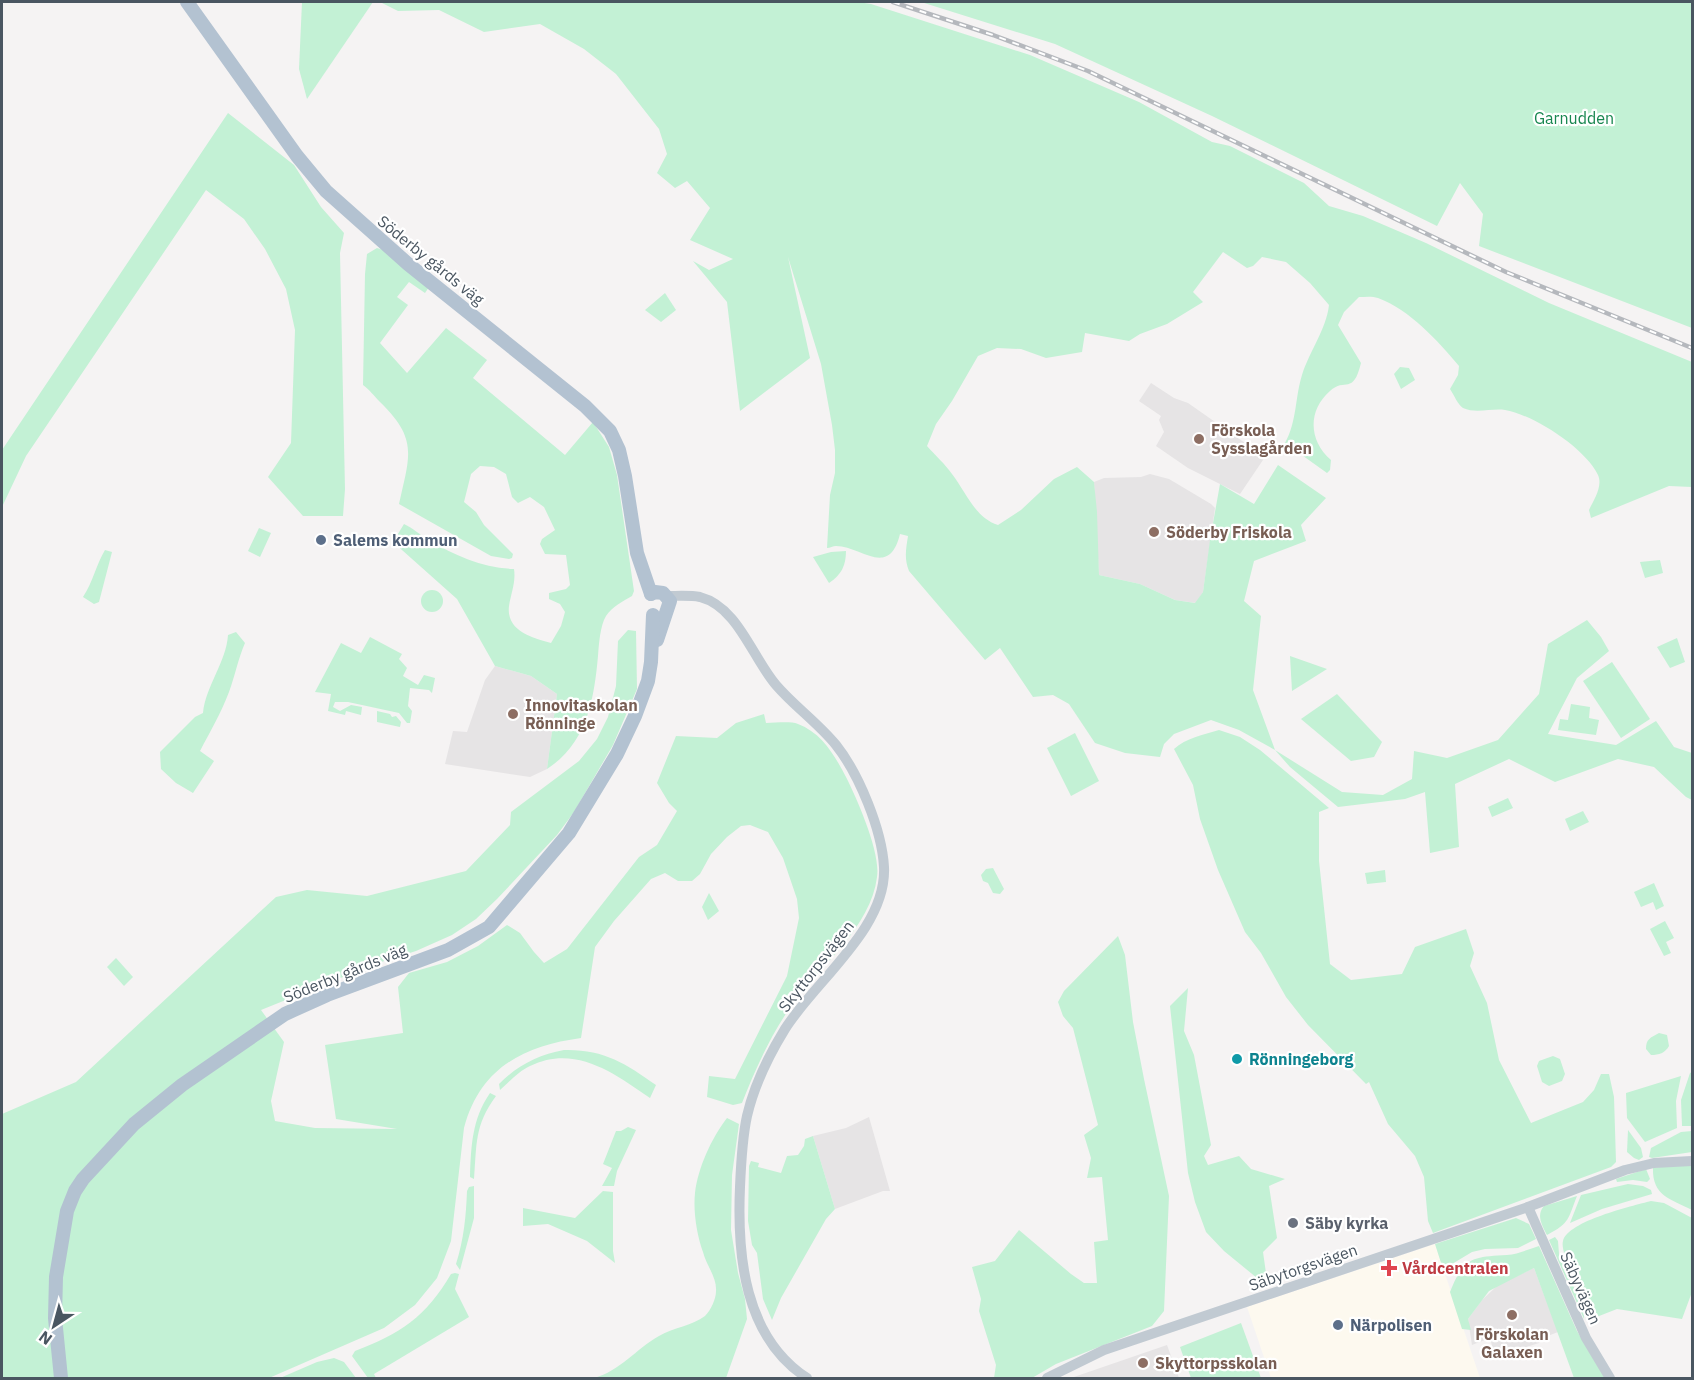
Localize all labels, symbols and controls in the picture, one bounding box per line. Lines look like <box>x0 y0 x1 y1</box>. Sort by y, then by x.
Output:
park label: Garnudden <box>1534 108 1614 128</box>
street label: Söderby gårds väg <box>374 211 489 309</box>
place label: Förskola Sysslagården <box>1211 420 1312 458</box>
marker: Förskola Sysslagården <box>1192 432 1206 446</box>
place label: Söderby Friskola <box>1166 522 1292 542</box>
marker: Söderby Friskola <box>1147 525 1161 539</box>
place label: Salems kommun <box>333 530 458 550</box>
marker: Salems kommun <box>314 533 328 547</box>
place label: Innovitaskolan Rönninge <box>525 695 638 733</box>
marker: Innovitaskolan Rönninge <box>506 707 520 721</box>
street label: Skyttorpsvägen <box>774 916 858 1016</box>
street label: Söderby gårds väg <box>280 939 410 1007</box>
place label: Rönningeborg <box>1249 1049 1353 1069</box>
marker: Rönningeborg <box>1230 1052 1244 1066</box>
place label: Säby kyrka <box>1305 1213 1388 1233</box>
marker: Säby kyrka <box>1286 1216 1300 1230</box>
street label: Säbytorgsvägen <box>1246 1239 1360 1295</box>
street label: Säbyvägen <box>1556 1249 1606 1327</box>
place label: Vårdcentralen <box>1402 1258 1509 1278</box>
marker: Vårdcentralen <box>1380 1259 1398 1277</box>
north arrow <box>24 1296 84 1356</box>
marker: Förskolan Galaxen <box>1505 1308 1519 1322</box>
place label: Närpolisen <box>1350 1315 1432 1335</box>
marker: Närpolisen <box>1331 1318 1345 1332</box>
place label: Förskolan Galaxen <box>1475 1324 1549 1362</box>
text: N <box>35 1327 56 1350</box>
place label: Skyttorpsskolan <box>1155 1353 1277 1373</box>
marker: Skyttorpsskolan <box>1136 1356 1150 1370</box>

